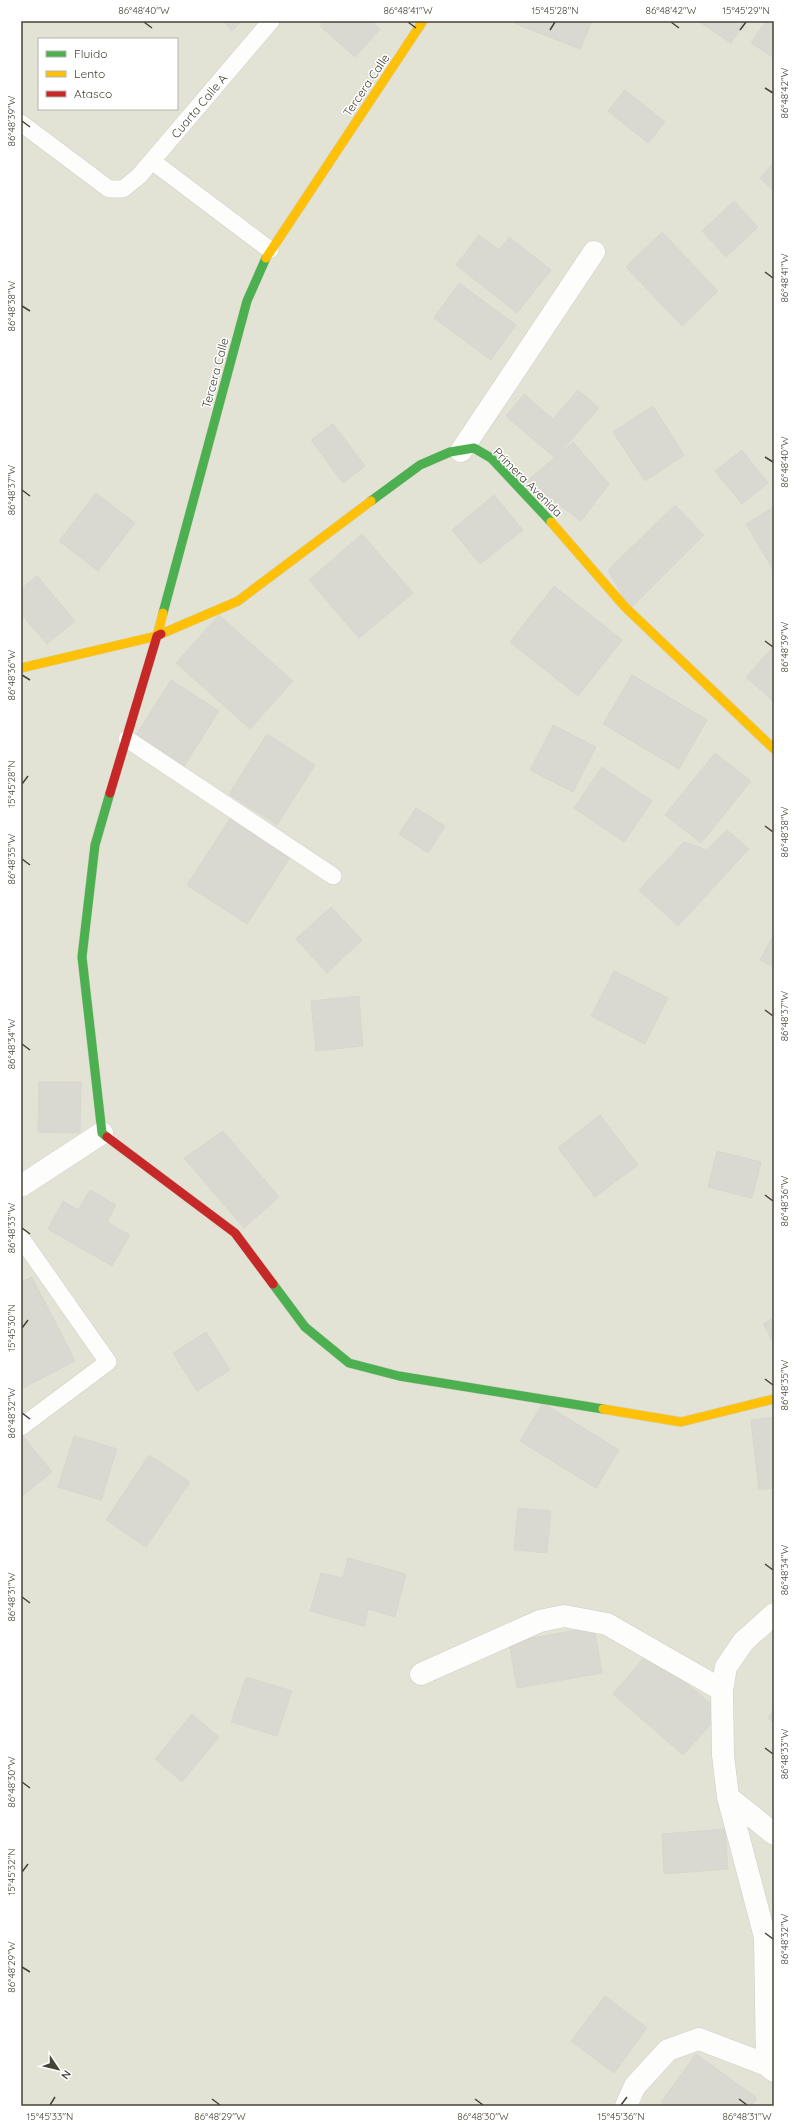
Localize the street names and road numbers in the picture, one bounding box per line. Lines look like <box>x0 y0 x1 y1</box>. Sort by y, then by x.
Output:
street label: Tercera Calle <box>340 51 393 119</box>
street label: Cuarta Calle A <box>168 71 230 141</box>
street label: Tercera Calle <box>198 336 232 410</box>
street label: Primera Avenida <box>490 444 566 520</box>

